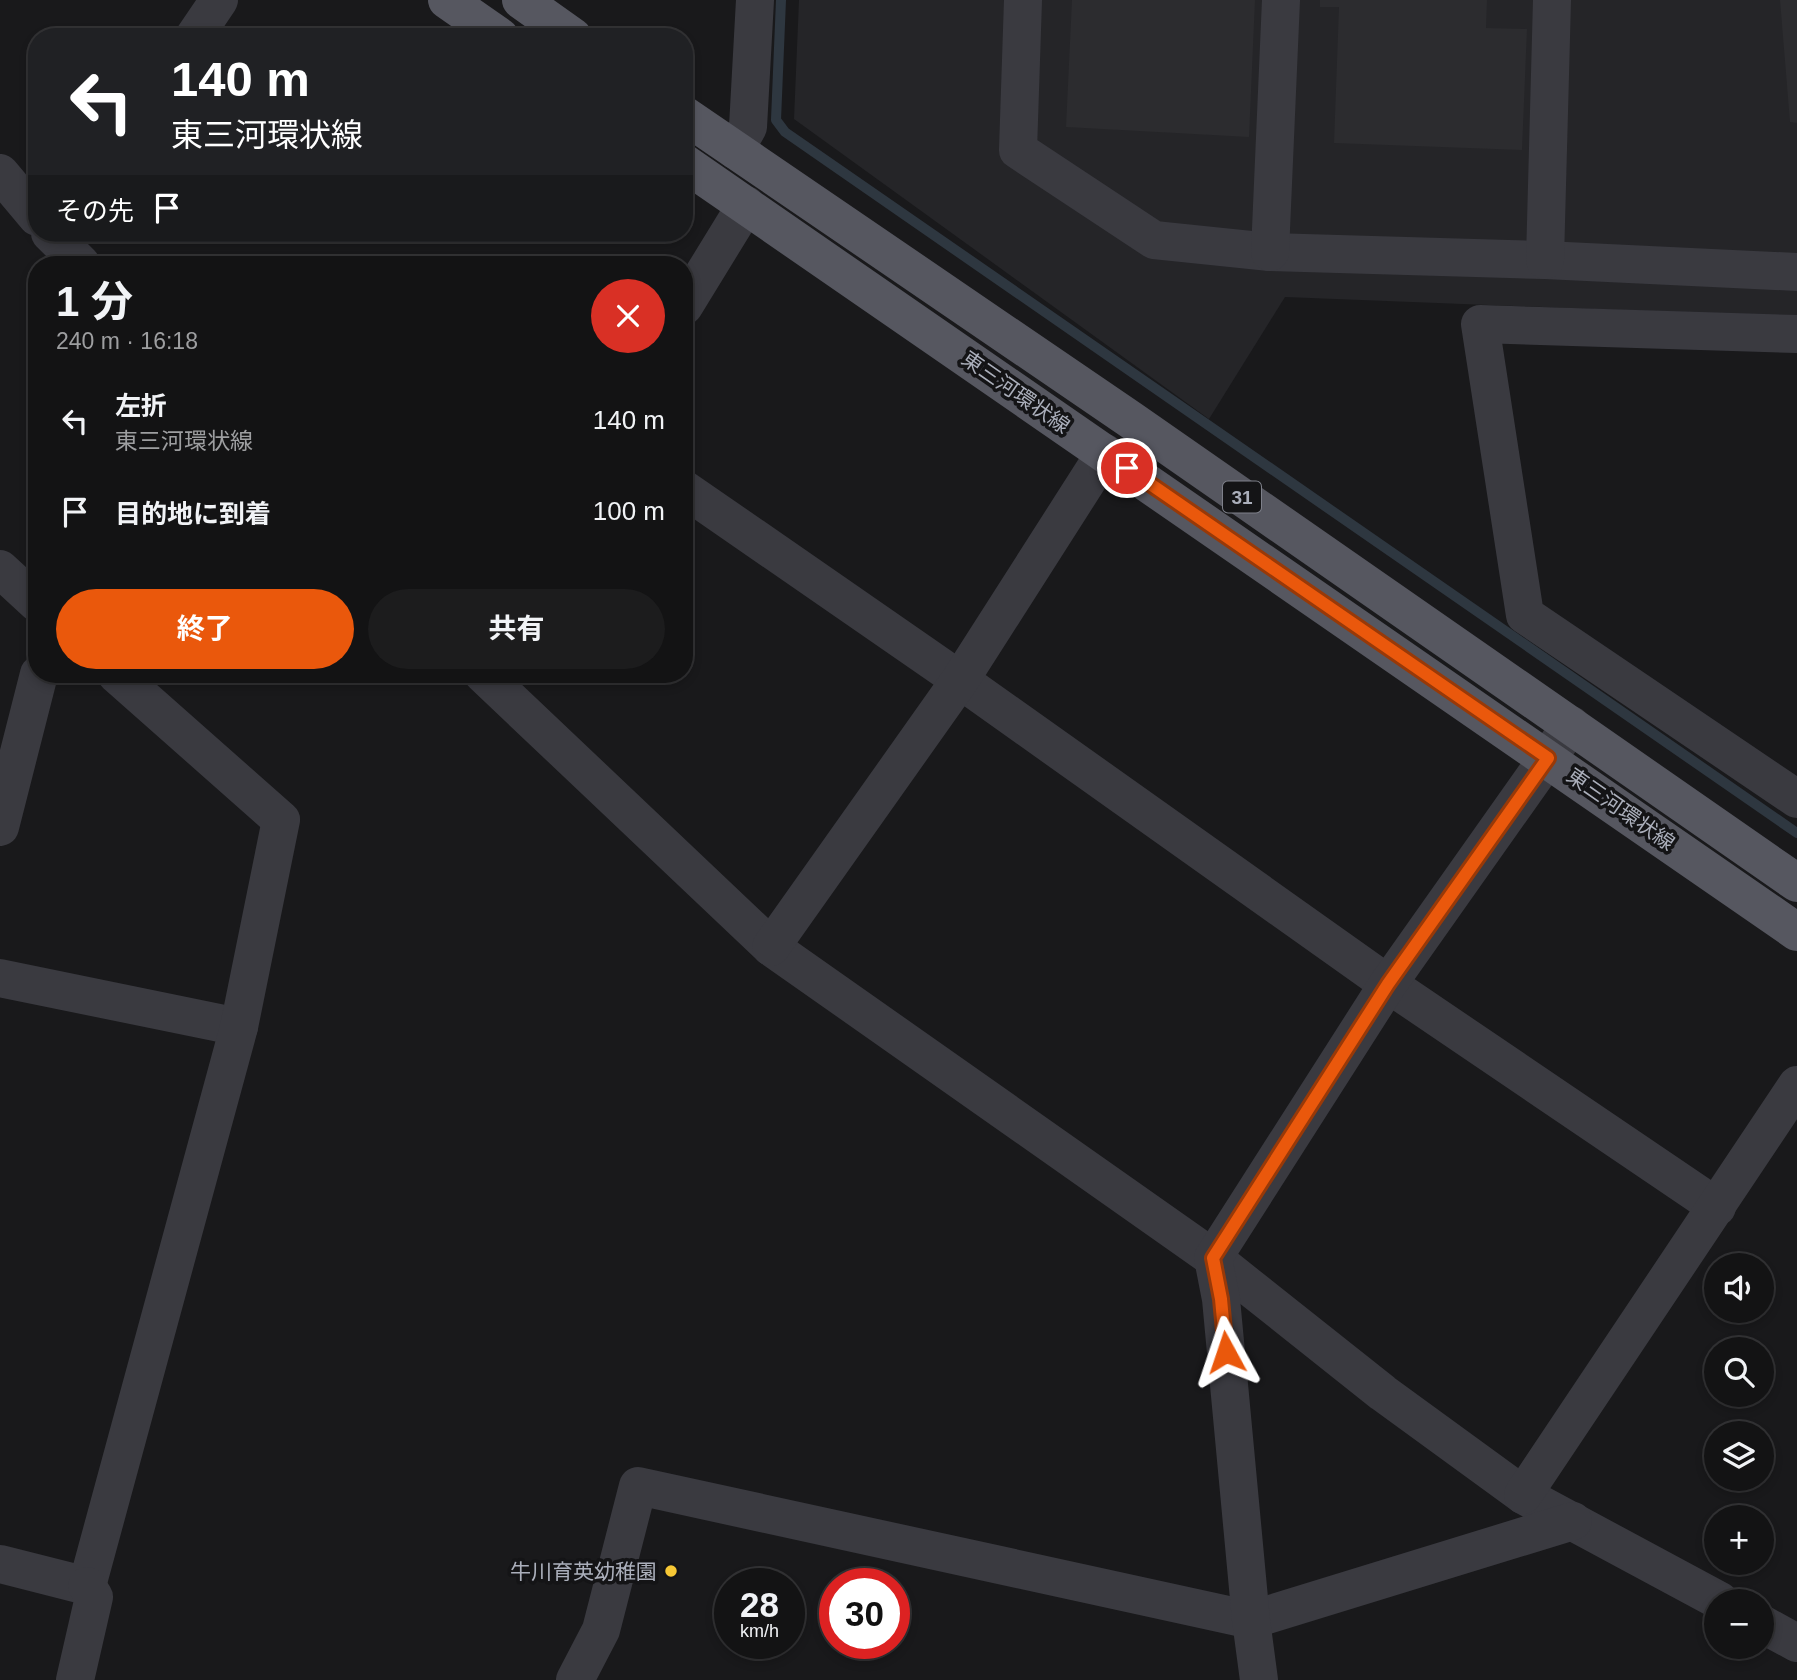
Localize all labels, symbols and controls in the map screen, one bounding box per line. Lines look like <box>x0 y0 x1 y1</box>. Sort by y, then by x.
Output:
text: 140 m <box>171 52 310 106</box>
icon: left <box>56 56 147 147</box>
text: 東三河環状線 <box>171 117 363 153</box>
icon: arrive <box>148 189 186 227</box>
text: その先 <box>56 196 134 226</box>
text: 1 分 <box>56 278 133 325</box>
button: close <box>591 279 665 353</box>
text: 240 m · 16:18 <box>56 328 198 354</box>
street label: 東三河環状線 <box>958 346 1074 438</box>
text: 左折 <box>115 391 167 421</box>
icon: left <box>56 402 94 440</box>
text: 140 m <box>593 405 665 435</box>
text: 東三河環状線 <box>115 428 253 454</box>
pin <box>1097 438 1157 498</box>
icon: arrive <box>1108 449 1146 487</box>
road number: 31 <box>1223 482 1261 512</box>
icon: arrive <box>56 493 94 531</box>
text: 100 m <box>593 496 665 526</box>
text: 目的地に到着 <box>115 499 271 529</box>
button: 終了 <box>56 589 354 669</box>
button: 共有 <box>368 589 665 669</box>
street label: 東三河環状線 <box>1563 763 1679 855</box>
map controls <box>1704 1253 1774 1659</box>
button: sound <box>1704 1253 1774 1323</box>
position arrow <box>1189 1315 1263 1389</box>
button: search <box>1704 1337 1774 1407</box>
button: layers <box>1704 1421 1774 1491</box>
button: + <box>1704 1505 1774 1575</box>
place label: 牛川育英幼稚園 <box>510 1560 657 1583</box>
marker: 牛川育英幼稚園 <box>663 1563 679 1579</box>
speed limit sign: 30 <box>819 1568 910 1659</box>
text: 28 <box>740 1585 779 1624</box>
button: − <box>1704 1589 1774 1659</box>
text: km/h <box>740 1621 779 1641</box>

